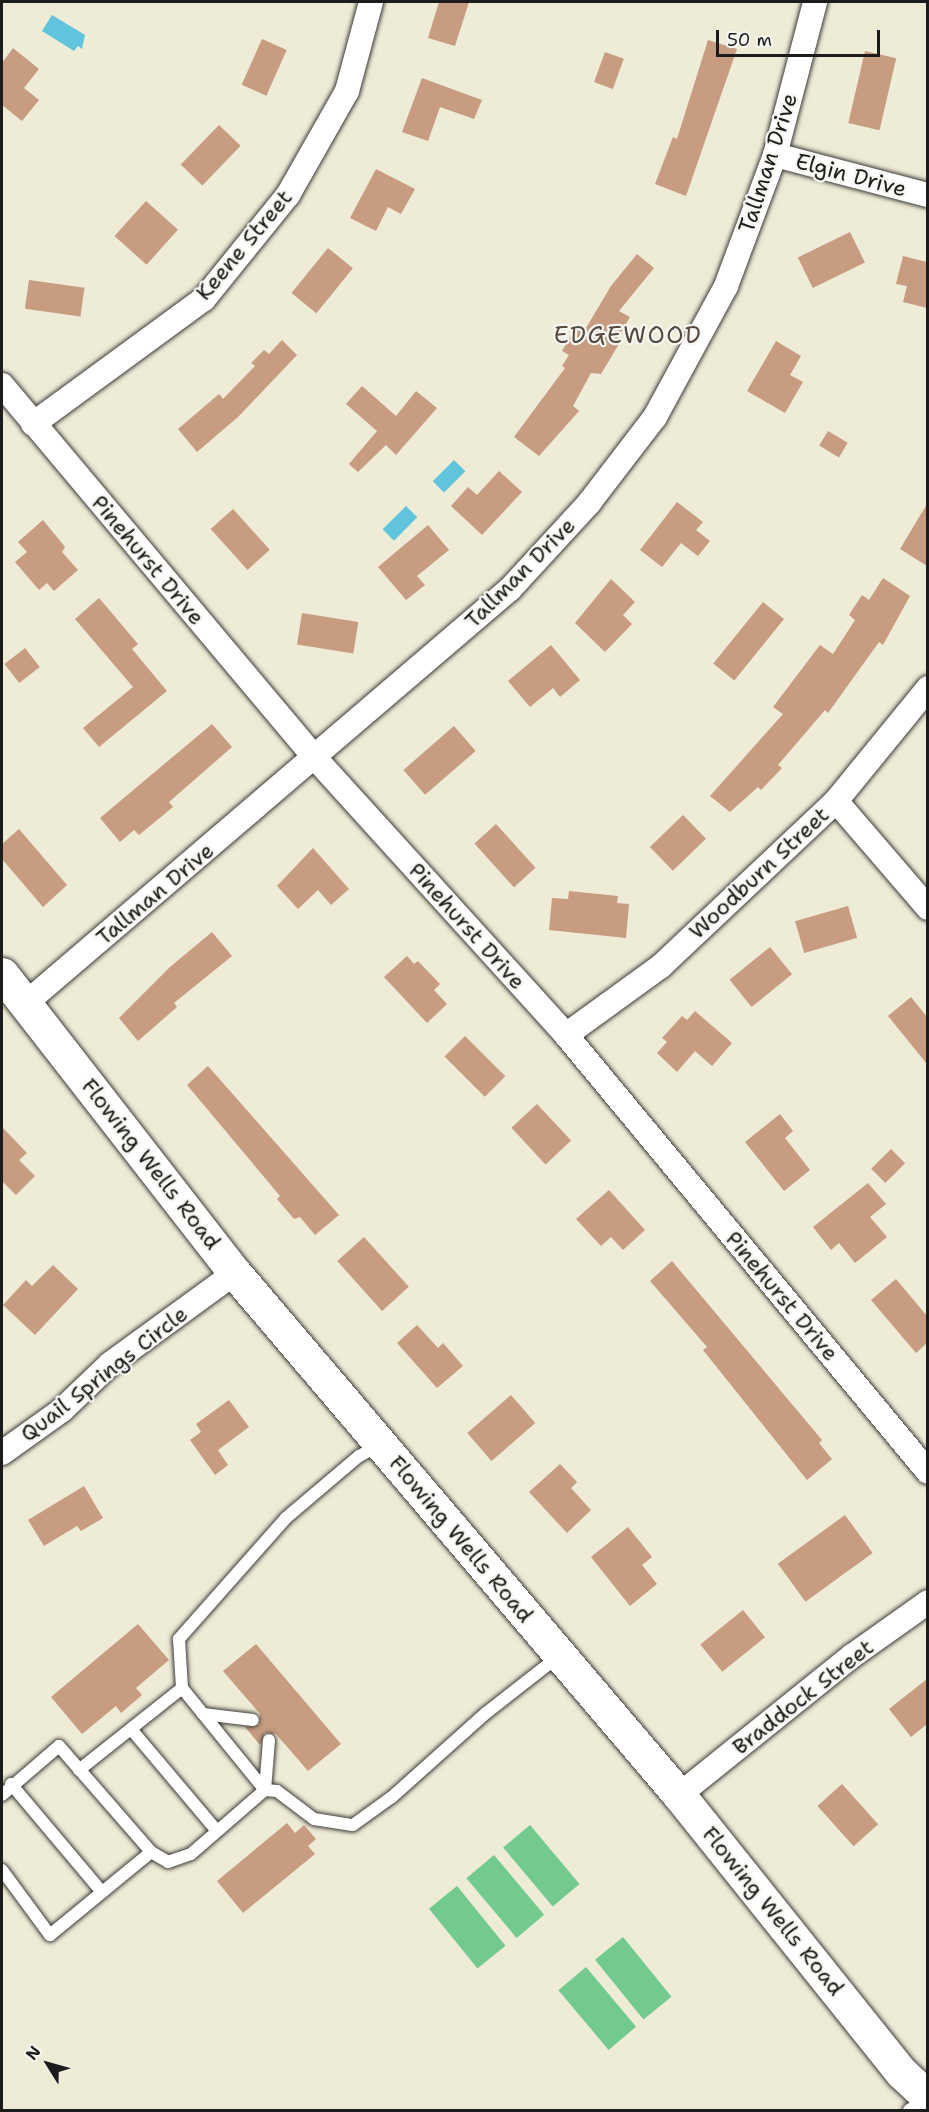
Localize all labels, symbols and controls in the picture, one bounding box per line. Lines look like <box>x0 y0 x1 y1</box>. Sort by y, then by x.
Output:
scale bar <box>719 18 882 56</box>
text: 50 m <box>727 28 772 52</box>
street label: Tallman Drive <box>733 90 803 236</box>
street label: Elgin Drive <box>793 148 909 202</box>
street label: Keene Street <box>190 184 298 306</box>
district label: EDGEWOOD <box>554 322 702 350</box>
street label: Pinehurst Drive <box>86 490 210 630</box>
street label: Tallman Drive <box>459 512 581 634</box>
street label: Woodburn Street <box>684 801 834 945</box>
street label: Tallman Drive <box>91 837 219 951</box>
street label: Pinehurst Drive <box>403 857 531 995</box>
street label: Flowing Wells Road <box>76 1073 226 1255</box>
street label: Pinehurst Drive <box>720 1226 844 1366</box>
street label: Quail Springs Circle <box>15 1301 193 1447</box>
street label: Flowing Wells Road <box>383 1450 539 1628</box>
street label: Braddock Street <box>727 1634 879 1760</box>
street label: Flowing Wells Road <box>697 1821 849 2001</box>
north arrow <box>18 2034 78 2094</box>
text: N <box>21 2041 45 2064</box>

